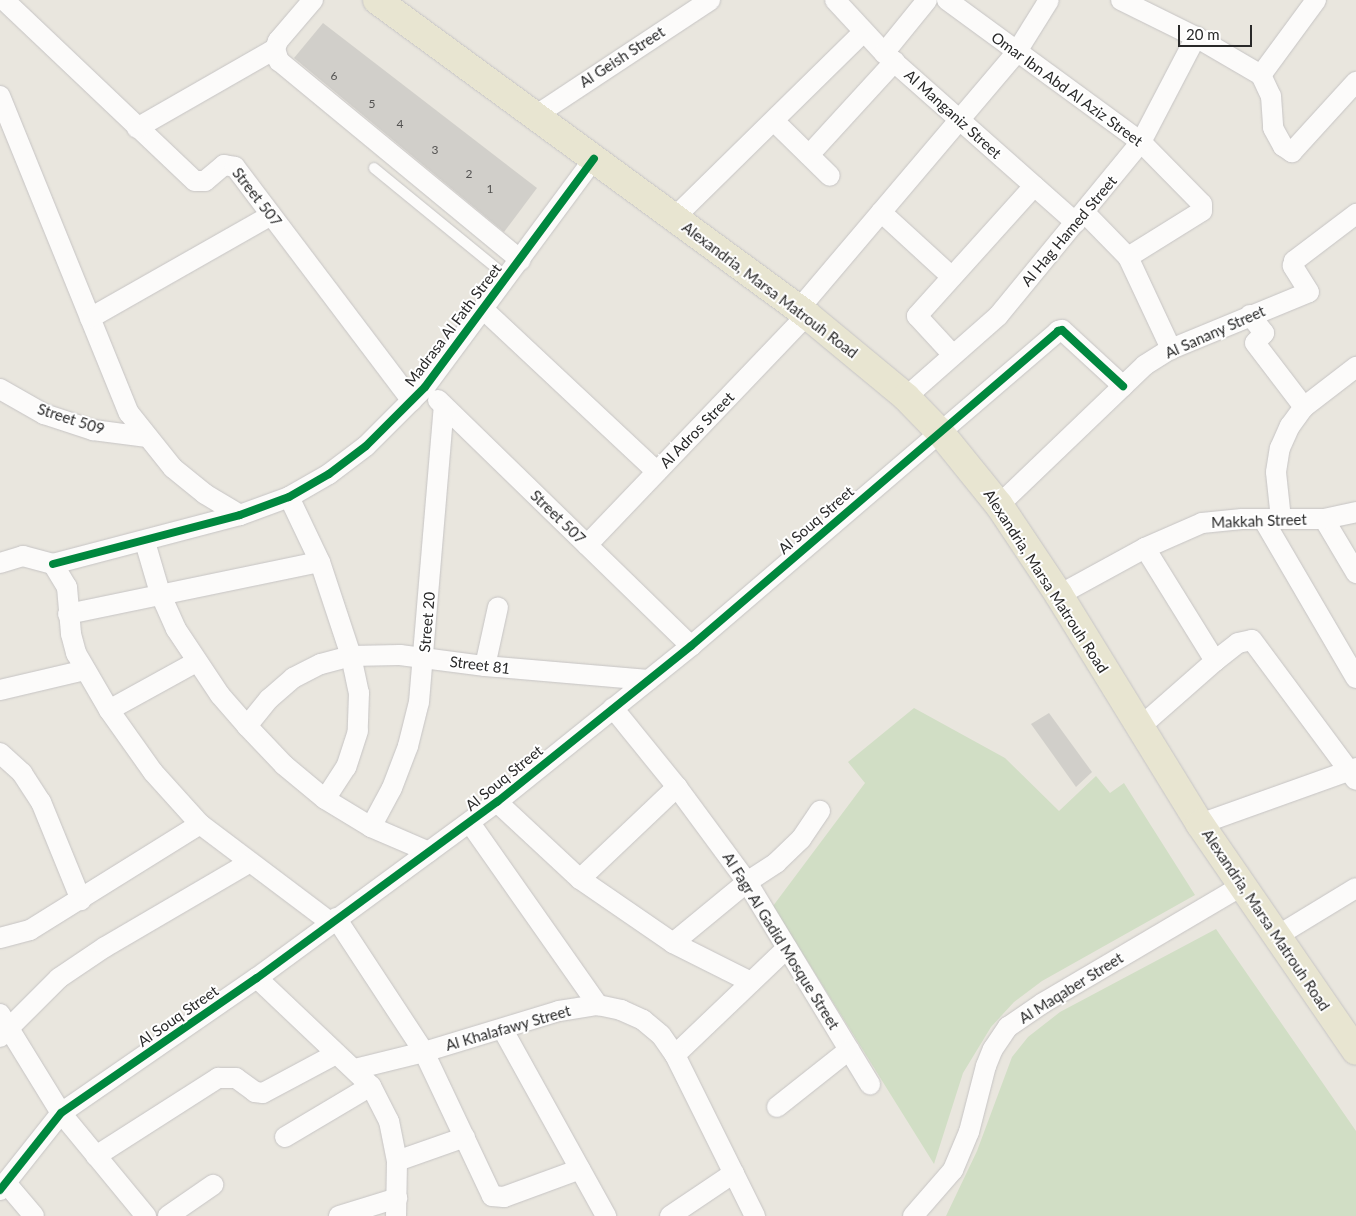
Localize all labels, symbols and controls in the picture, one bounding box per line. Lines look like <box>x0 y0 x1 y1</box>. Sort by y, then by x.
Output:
scale bar <box>1181 15 1255 47</box>
street label: Al Geish Street <box>576 23 668 91</box>
text: 20 m <box>1186 25 1220 43</box>
street label: Omar Ibn Abd Al Aziz Street <box>987 27 1147 151</box>
street label: Al Manganiz Street <box>901 66 1005 162</box>
house number: 6 <box>331 69 337 83</box>
house number: 5 <box>369 97 375 111</box>
house number: 4 <box>397 117 403 131</box>
house number: 3 <box>432 143 438 157</box>
street label: Street 507 <box>229 164 285 230</box>
house number: 2 <box>466 167 472 181</box>
street label: Al Hag Hamed Street <box>1018 172 1120 290</box>
house number: 1 <box>487 182 493 196</box>
street label: Alexandria, Marsa Matrouh Road <box>679 218 861 362</box>
street label: Madrasa Al Fath Street <box>401 260 505 390</box>
street label: Al Sanany Street <box>1162 302 1268 362</box>
street label: Al Adros Street <box>656 388 738 472</box>
street label: Street 509 <box>35 400 107 438</box>
street label: Al Souq Street <box>775 482 857 558</box>
street label: Street 507 <box>527 486 589 548</box>
street label: Alexandria, Marsa Matrouh Road <box>980 486 1112 676</box>
street label: Makkah Street <box>1211 510 1307 532</box>
street label: Street 20 <box>415 591 439 653</box>
street label: Street 81 <box>449 652 511 678</box>
street label: Al Souq Street <box>462 741 546 815</box>
street label: Alexandria, Marsa Matrouh Road <box>1198 826 1334 1014</box>
street label: Al Fagr Al Gadid Mosque Street <box>719 849 843 1033</box>
street label: Al Maqaber Street <box>1016 949 1126 1027</box>
street label: Al Souq Street <box>134 982 222 1050</box>
street label: Al Khalafawy Street <box>443 1001 573 1055</box>

